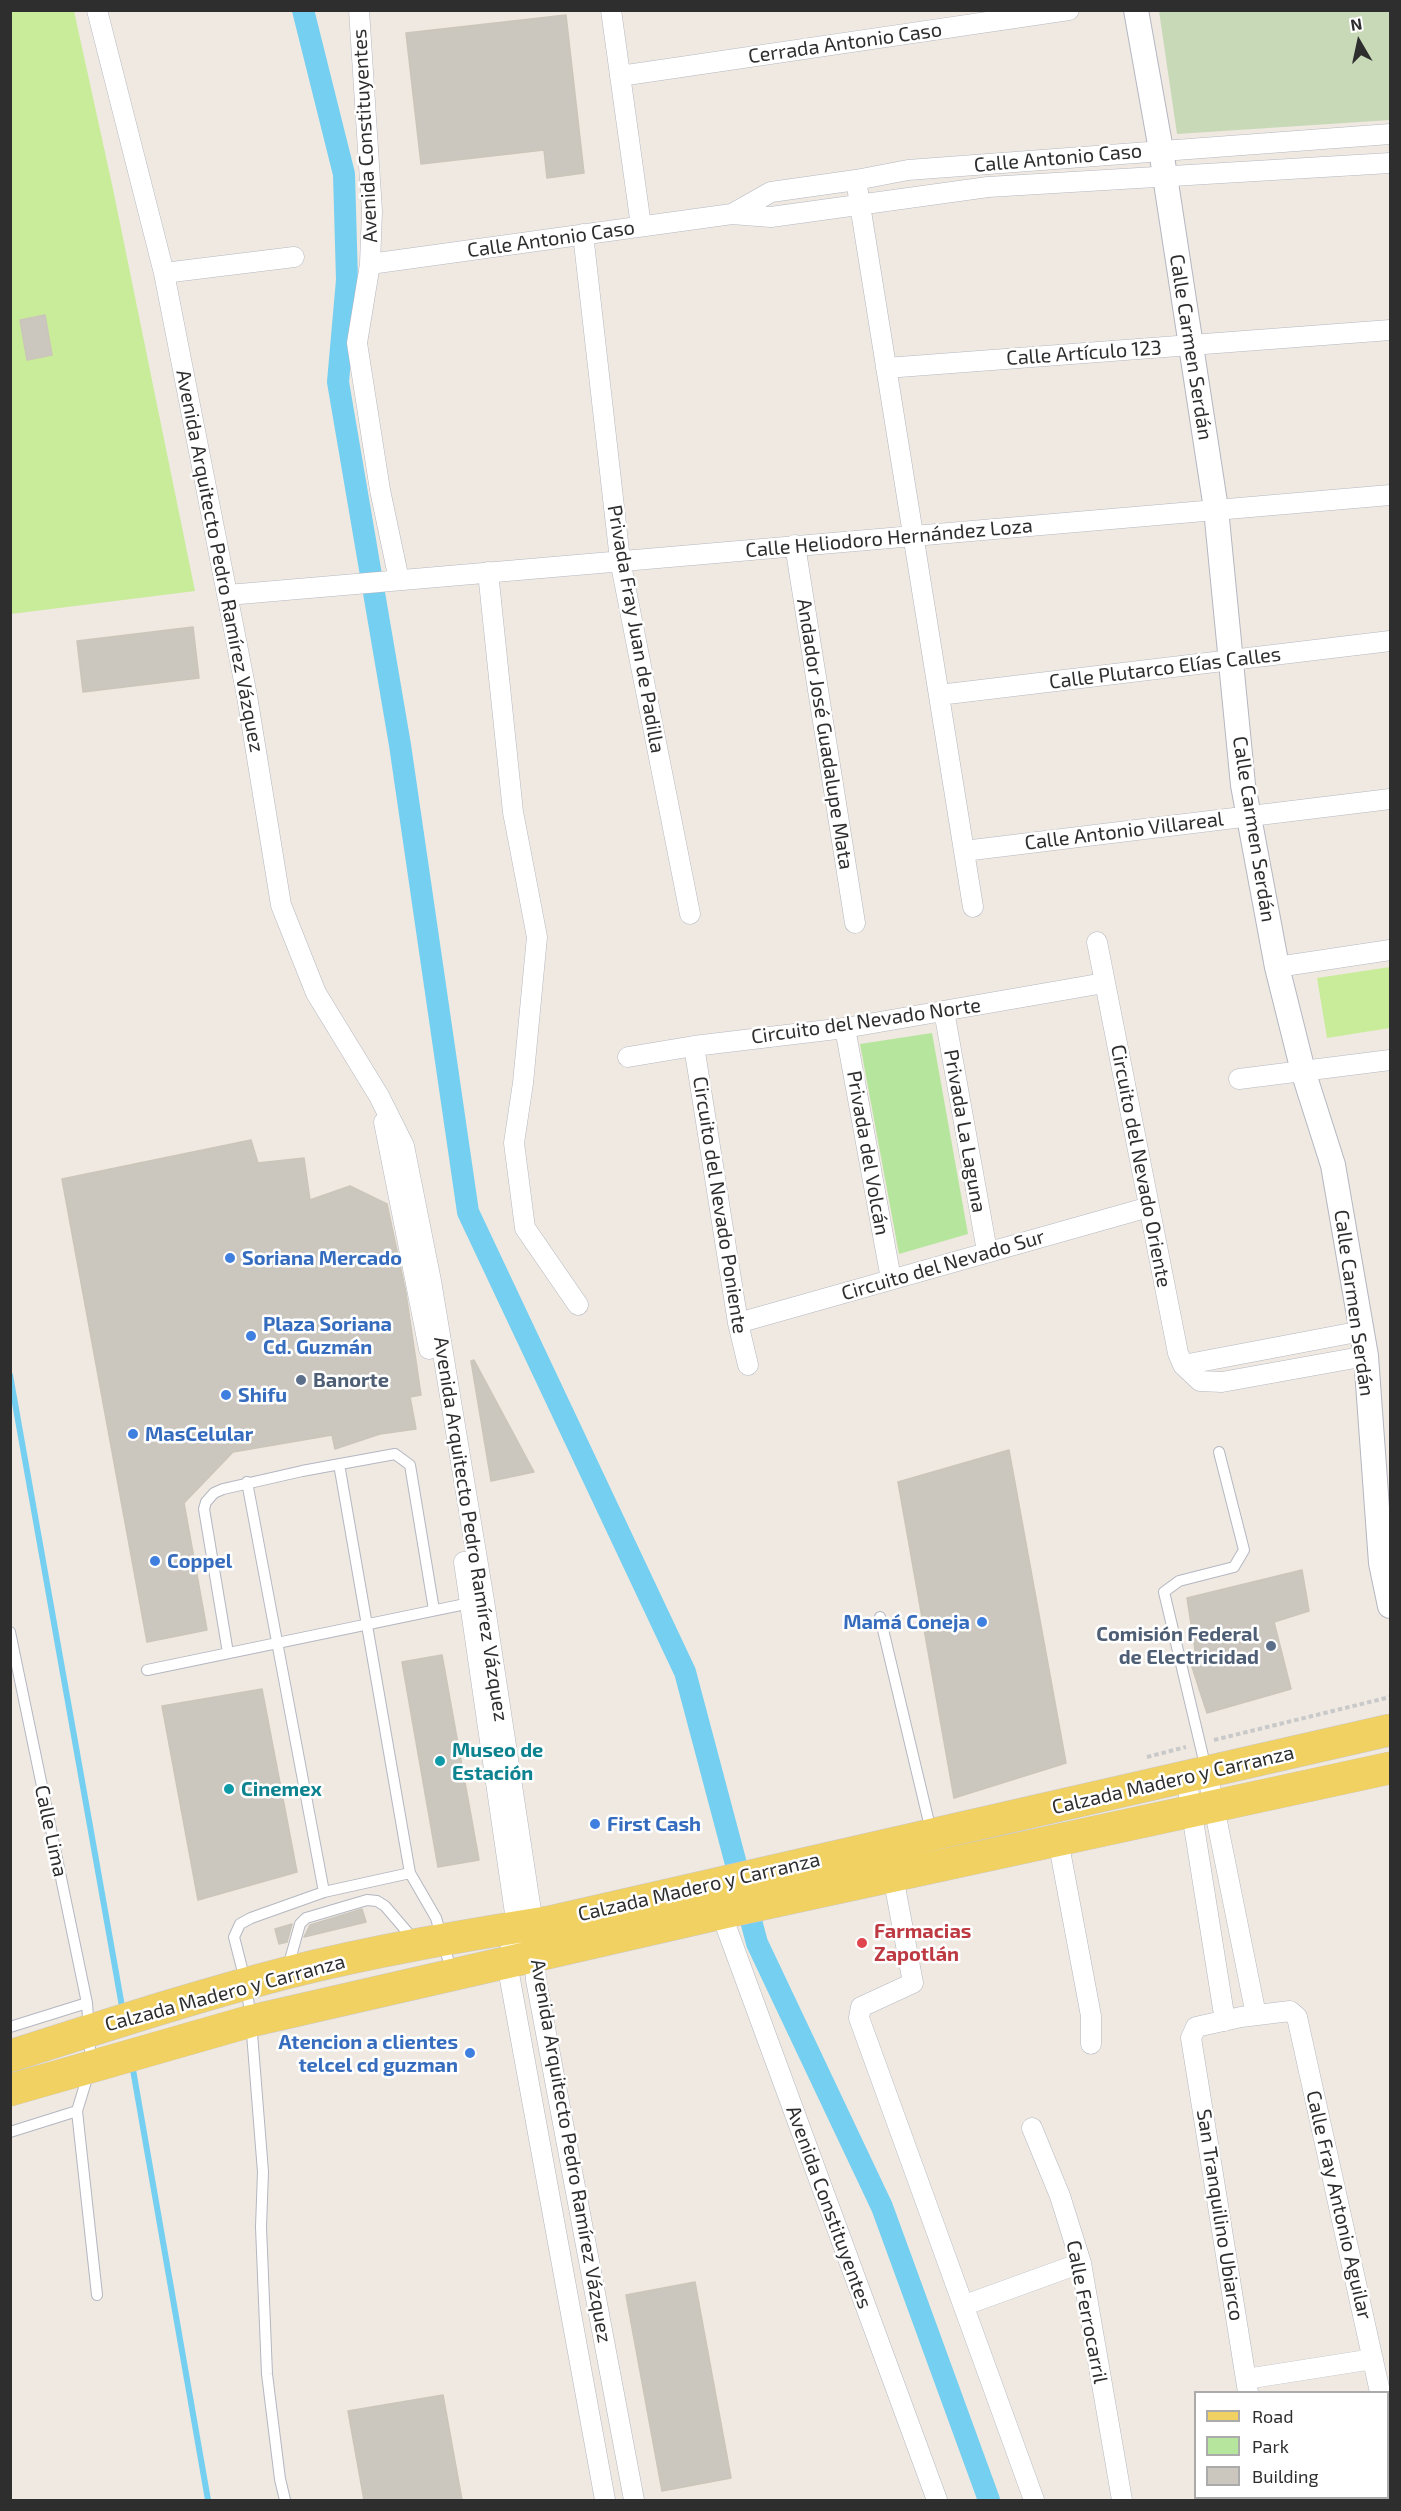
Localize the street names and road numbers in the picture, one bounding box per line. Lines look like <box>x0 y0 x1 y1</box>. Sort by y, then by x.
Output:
street label: Cerrada Antonio Caso <box>747 18 943 68</box>
street label: Avenida Constituyentes <box>347 28 383 244</box>
street label: Calle Antonio Caso <box>973 139 1143 177</box>
street label: Calle Antonio Caso <box>466 215 636 263</box>
street label: Calle Carmen Serdán <box>1164 252 1218 442</box>
street label: Calle Artículo 123 <box>1005 336 1163 370</box>
street label: Avenida Arquitecto Pedro Ramírez Vázquez <box>171 368 269 754</box>
street label: Privada Fray Juan de Padilla <box>602 503 670 755</box>
street label: Calle Heliodoro Hernández Loza <box>744 513 1034 563</box>
street label: Andador José Guadalupe Mata <box>792 597 858 871</box>
street label: Calle Plutarco Elías Calles <box>1048 642 1282 694</box>
street label: Calle Carmen Serdán <box>1227 734 1281 924</box>
street label: Calle Antonio Villareal <box>1023 807 1225 855</box>
street label: Circuito del Nevado Norte <box>750 993 982 1049</box>
street label: Circuito del Nevado Oriente <box>1106 1043 1176 1289</box>
street label: Privada La Laguna <box>939 1048 991 1214</box>
street label: Privada del Volcán <box>842 1069 894 1237</box>
street label: Circuito del Nevado Poniente <box>688 1075 752 1335</box>
street label: Calle Carmen Serdán <box>1329 1208 1379 1398</box>
street label: Circuito del Nevado Sur <box>839 1224 1047 1306</box>
street label: Avenida Arquitecto Pedro Ramírez Vázquez <box>429 1335 513 1723</box>
street label: Calzada Madero y Carranza <box>1050 1740 1296 1820</box>
street label: Calle Lima <box>30 1783 72 1879</box>
street label: Calzada Madero y Carranza <box>576 1847 822 1927</box>
street label: Calzada Madero y Carranza <box>102 1949 348 2037</box>
street label: Avenida Arquitecto Pedro Ramírez Vázquez <box>525 1957 617 2345</box>
street label: Calle Fray Antonio Aguilar <box>1301 2088 1377 2322</box>
street label: Avenida Constituyentes <box>781 2102 877 2312</box>
street label: San Tranquilino Ubiarco <box>1191 2107 1249 2323</box>
street label: Calle Ferrocarril <box>1061 2238 1113 2386</box>

